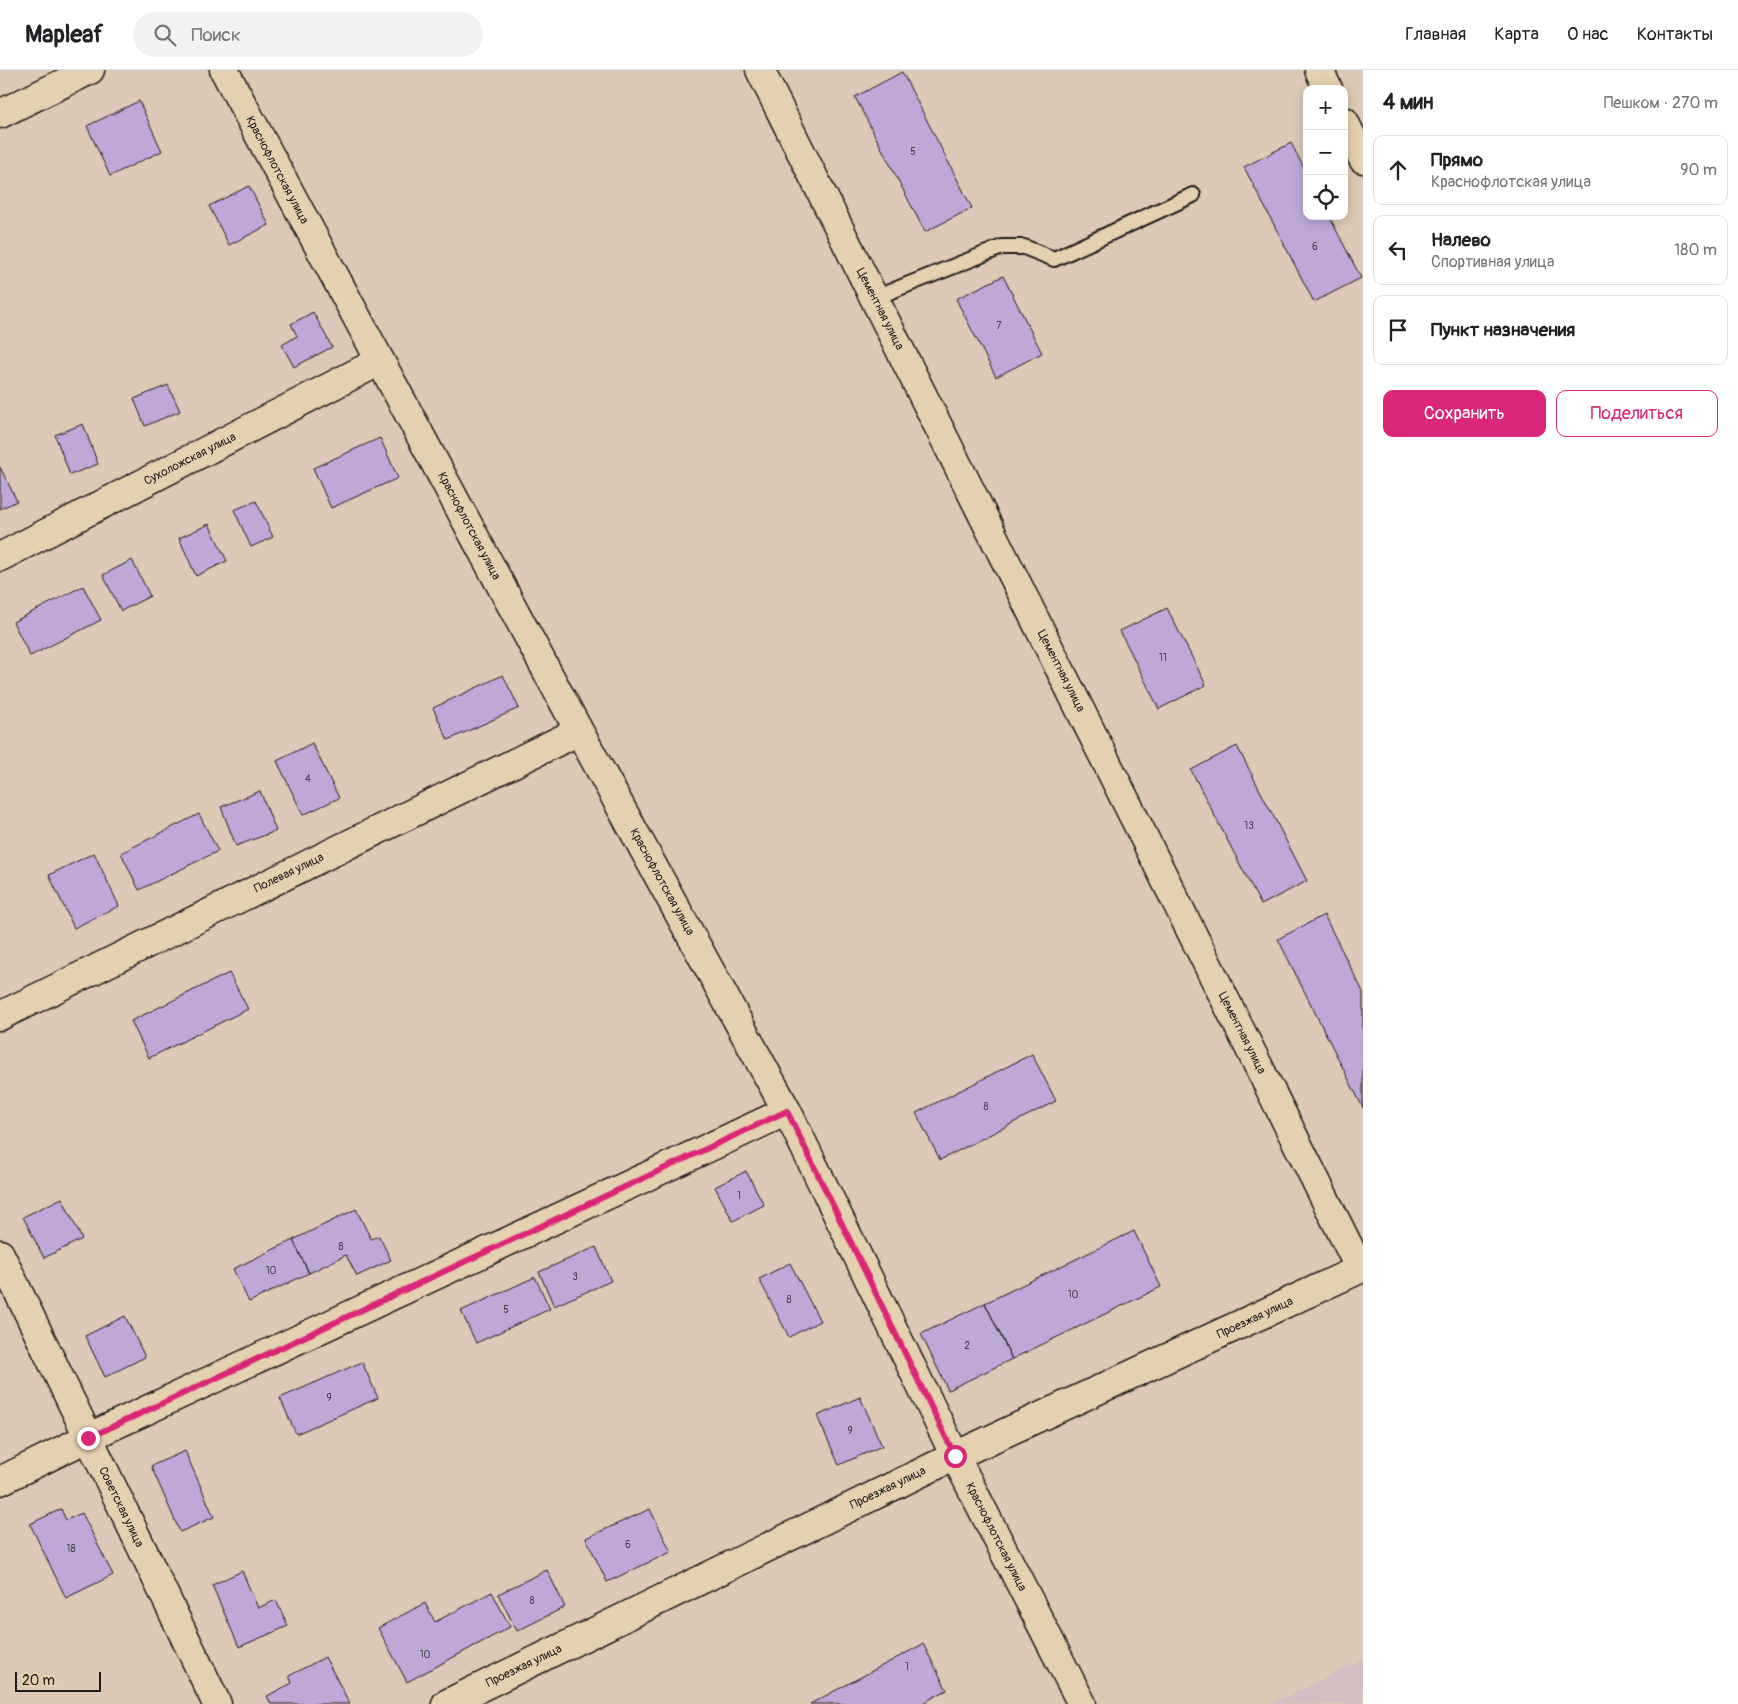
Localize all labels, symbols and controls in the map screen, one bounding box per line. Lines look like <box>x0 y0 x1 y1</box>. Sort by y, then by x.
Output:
search box <box>133 12 483 57</box>
text: Mapleaf <box>25 20 103 49</box>
icon: search <box>151 21 179 49</box>
text: Поиск <box>191 23 241 47</box>
text: Главная <box>1405 23 1466 46</box>
text: Карта <box>1494 23 1539 46</box>
text: О нас <box>1567 23 1609 46</box>
text: Контакты <box>1637 23 1713 46</box>
map controls <box>1303 85 1348 220</box>
button: + <box>1303 85 1348 130</box>
text: 4 мин <box>1383 89 1433 116</box>
text: Пешком · 270 m <box>1604 93 1718 113</box>
street label: Краснофлотская улица <box>242 114 312 227</box>
button: − <box>1303 130 1348 175</box>
house number: 5 <box>910 146 916 158</box>
text: Прямо <box>1431 148 1483 172</box>
icon: ahead <box>1384 156 1412 184</box>
text: 90 m <box>1680 160 1717 180</box>
text: Краснофлотская улица <box>1431 172 1591 192</box>
button: locate <box>1303 175 1348 220</box>
text: Налево <box>1431 228 1491 252</box>
icon: left <box>1384 236 1412 264</box>
text: 180 m <box>1674 240 1717 260</box>
house number: 6 <box>1312 241 1318 253</box>
text: Спортивная улица <box>1431 252 1554 272</box>
street label: Цементная улица <box>853 266 907 353</box>
icon: arrive <box>1384 316 1412 344</box>
text: Пункт назначения <box>1431 318 1575 342</box>
house number: 7 <box>996 320 1002 332</box>
button: Сохранить <box>1383 390 1546 437</box>
button: Поделиться <box>1556 390 1718 437</box>
street label: Сухоложская улица <box>141 429 239 489</box>
street label: Краснофлотская улица <box>434 470 504 583</box>
street label: Цементная улица <box>1034 628 1088 715</box>
house number: 11 <box>1159 652 1167 664</box>
house number: 4 <box>305 773 311 785</box>
house number: 13 <box>1244 820 1254 832</box>
street label: Краснофлотская улица <box>626 826 698 938</box>
street label: Полевая улица <box>252 850 327 896</box>
street label: Цементная улица <box>1215 990 1269 1077</box>
house number: 8 <box>983 1101 989 1113</box>
house number: 1 <box>737 1190 741 1202</box>
house number: 8 <box>338 1241 344 1253</box>
house number: 10 <box>266 1265 277 1277</box>
house number: 3 <box>572 1271 578 1283</box>
house number: 10 <box>1068 1289 1079 1301</box>
house number: 8 <box>786 1294 792 1306</box>
street label: Проезжая улица <box>1214 1294 1296 1342</box>
house number: 5 <box>503 1304 509 1316</box>
house number: 2 <box>964 1340 970 1352</box>
house number: 9 <box>326 1392 332 1404</box>
house number: 9 <box>847 1425 853 1437</box>
route end <box>77 1427 100 1450</box>
route start <box>944 1445 967 1468</box>
street label: Проезжая улица <box>848 1463 929 1513</box>
street label: Советская улица <box>95 1464 147 1550</box>
street label: Краснофлотская улица <box>962 1480 1030 1594</box>
house number: 6 <box>625 1539 631 1551</box>
house number: 18 <box>67 1543 75 1555</box>
house number: 8 <box>529 1595 535 1607</box>
street label: Проезжая улица <box>484 1641 565 1691</box>
house number: 10 <box>420 1649 431 1661</box>
house number: 1 <box>905 1661 909 1673</box>
scale bar <box>15 1669 101 1692</box>
text: 20 m <box>22 1672 55 1689</box>

